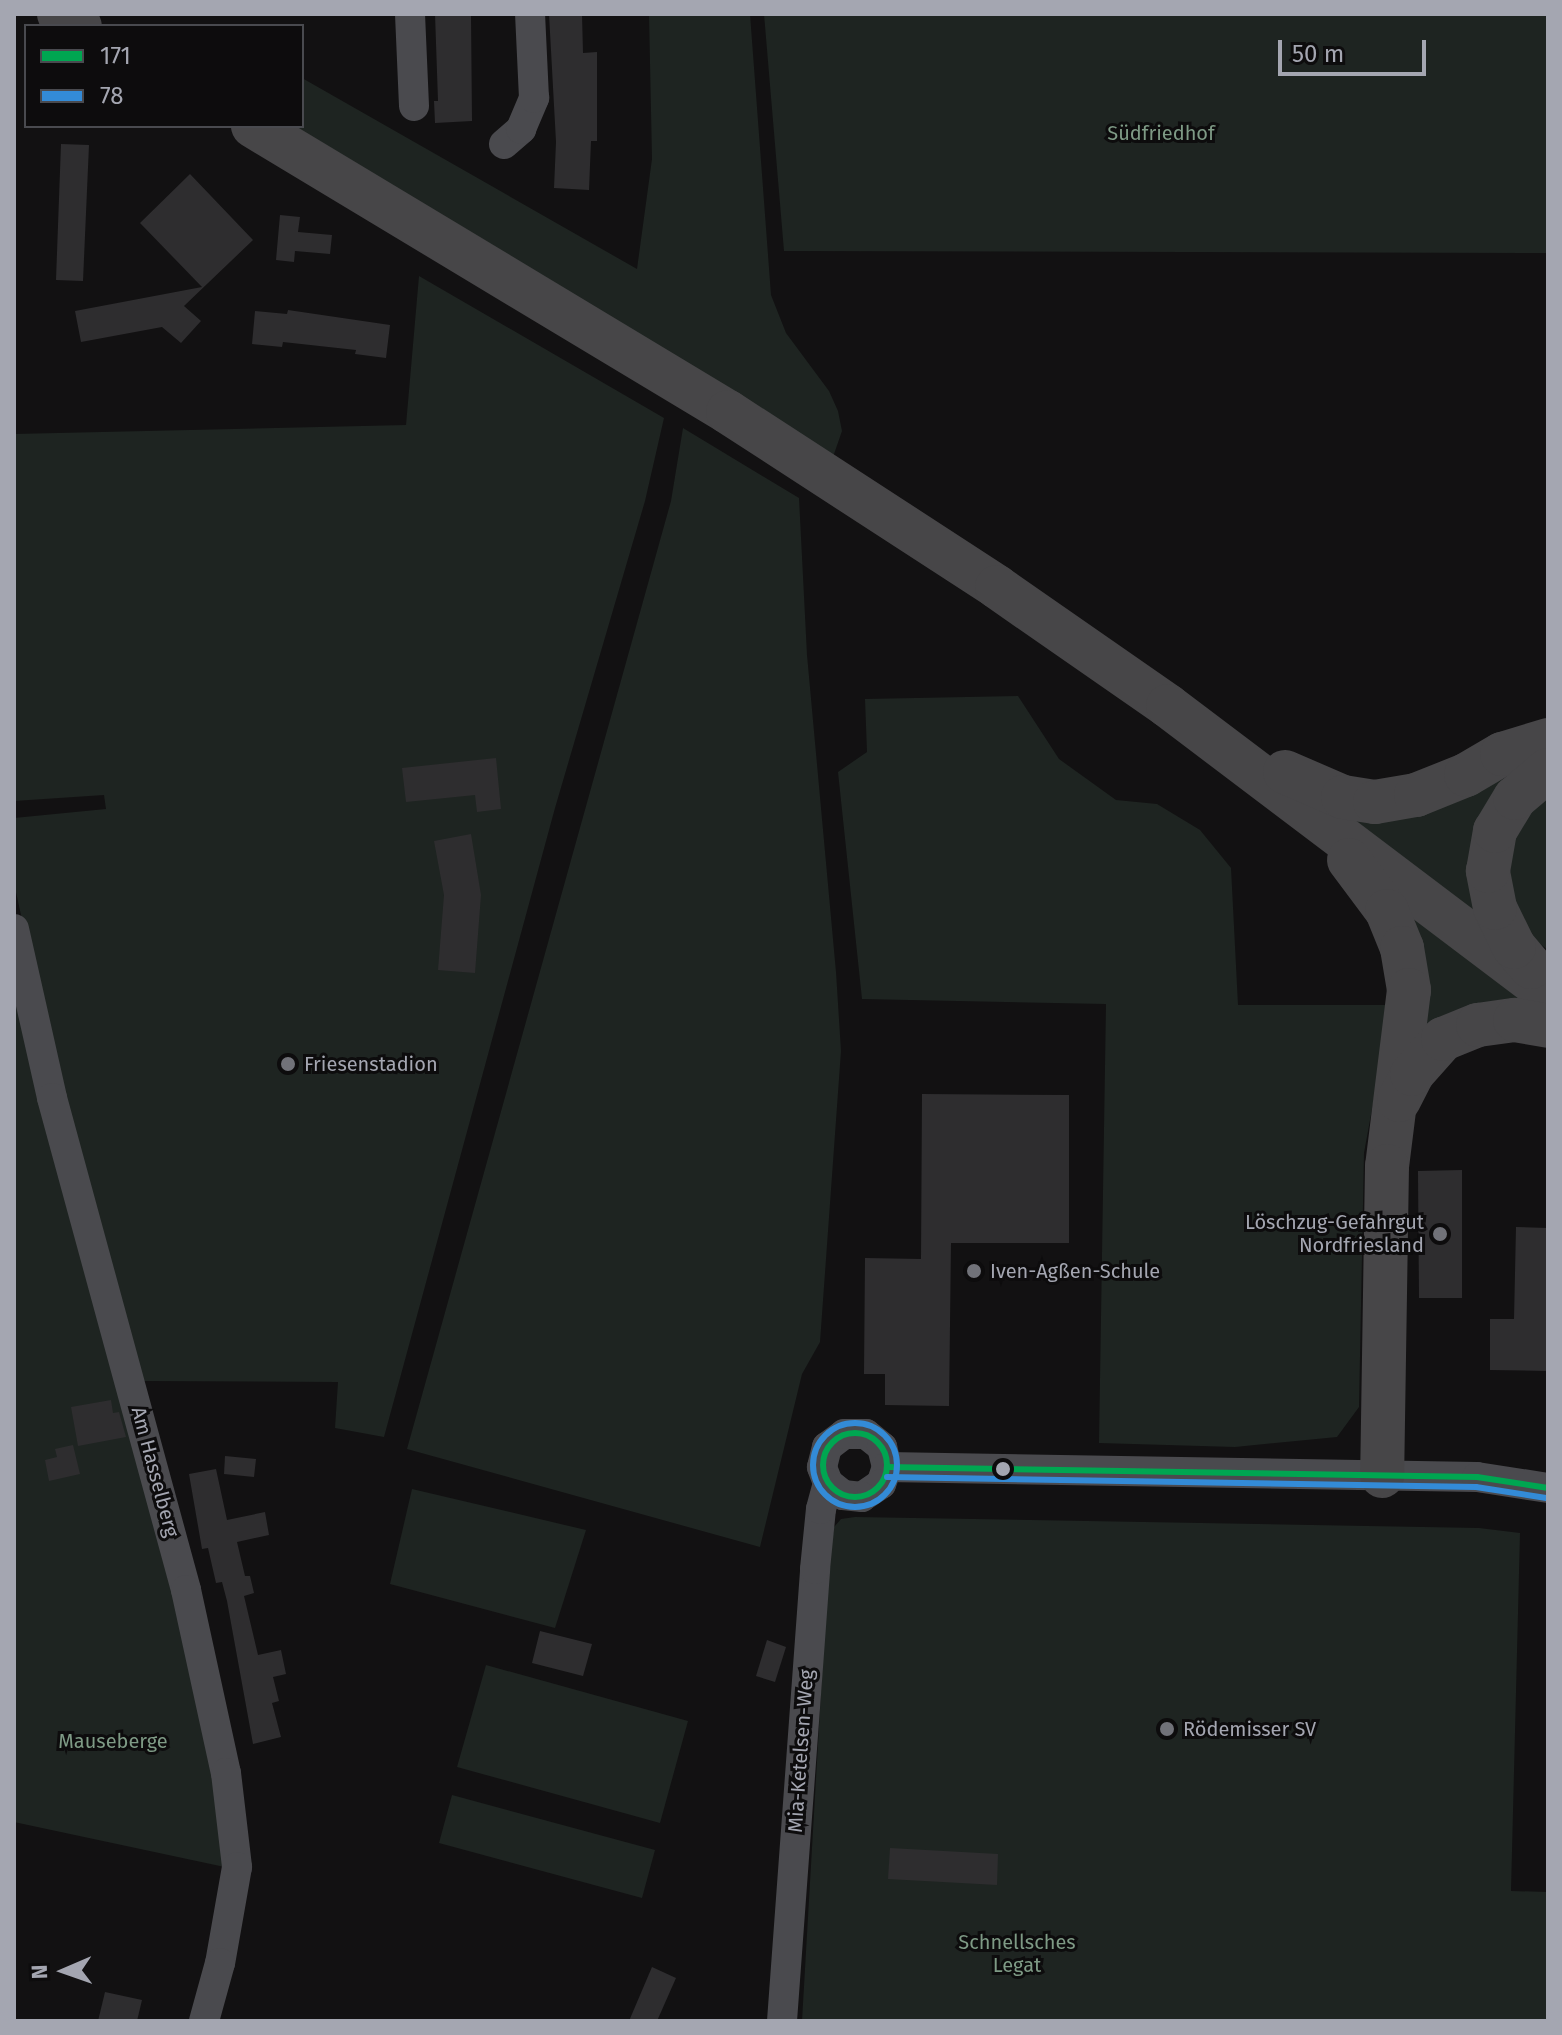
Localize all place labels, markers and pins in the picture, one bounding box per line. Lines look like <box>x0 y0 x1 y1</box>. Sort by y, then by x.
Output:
place label: Friesenstadion <box>304 1052 438 1076</box>
marker: Friesenstadion <box>279 1055 297 1073</box>
place label: Löschzug-Gefahrgut Nordfriesland <box>1245 1210 1424 1257</box>
marker: Löschzug-Gefahrgut Nordfriesland <box>1431 1225 1449 1243</box>
place label: Iven-Agßen-Schule <box>990 1259 1160 1283</box>
marker: Iven-Agßen-Schule <box>965 1262 983 1280</box>
unlabelled marker <box>995 1461 1011 1477</box>
place label: Rödemisser SV <box>1183 1717 1316 1741</box>
marker: Rödemisser SV <box>1158 1720 1176 1738</box>

